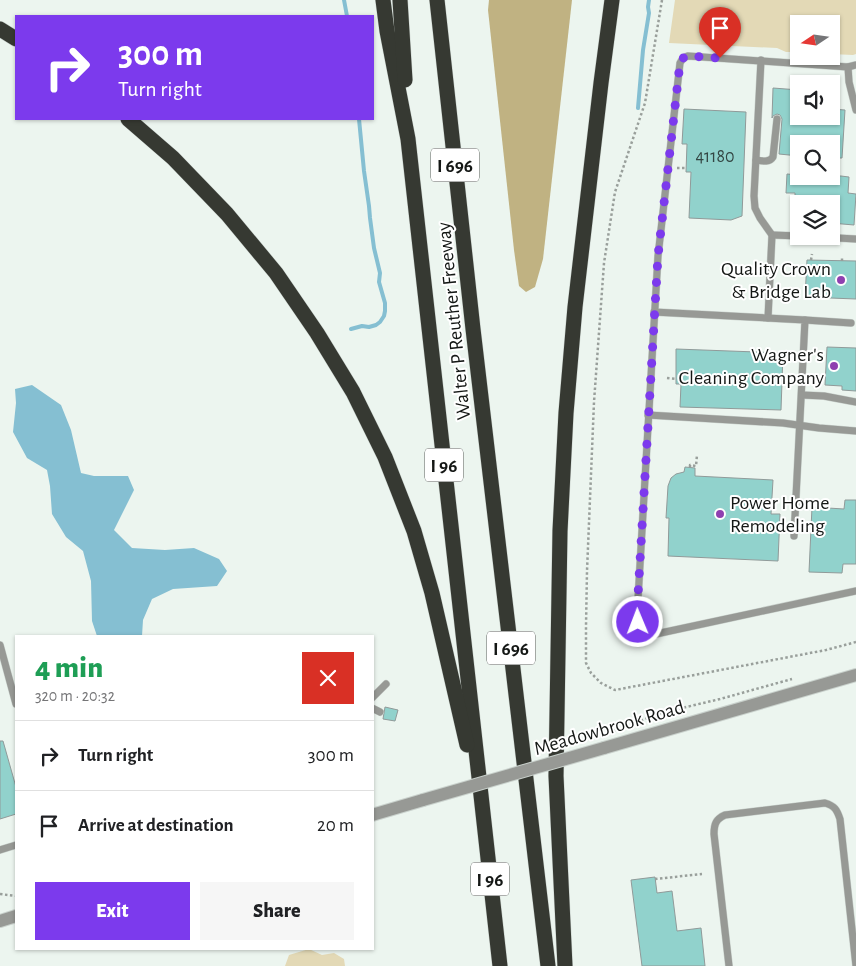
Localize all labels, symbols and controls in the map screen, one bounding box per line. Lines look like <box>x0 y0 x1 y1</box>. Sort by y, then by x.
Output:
pin <box>699 7 741 58</box>
icon: arrive <box>706 14 734 42</box>
north arrow <box>790 15 840 65</box>
map controls <box>790 15 840 245</box>
icon: right <box>35 35 100 100</box>
text: 300 m <box>118 37 203 72</box>
button: sound <box>790 75 840 125</box>
text: Turn right <box>118 78 202 100</box>
button: search <box>790 135 840 185</box>
road number: I 696 <box>431 148 479 182</box>
house number: 41180 <box>695 148 735 166</box>
button: layers <box>790 195 840 245</box>
street label: Walter P Reuther Freeway <box>434 221 474 421</box>
place label: Quality Crown & Bridge Lab <box>721 259 831 302</box>
marker: Quality Crown & Bridge Lab <box>835 274 847 286</box>
place label: Wagner's Cleaning Company <box>679 345 824 388</box>
marker: Wagner's Cleaning Company <box>828 360 840 372</box>
road number: I 96 <box>425 448 463 482</box>
place label: Power Home Remodeling <box>730 493 829 536</box>
marker: Power Home Remodeling <box>714 508 726 520</box>
position arrow <box>611 595 663 647</box>
road number: I 696 <box>487 632 535 664</box>
button: close <box>302 652 354 704</box>
text: 4 min <box>35 653 103 683</box>
text: 320 m · 20:32 <box>35 688 115 704</box>
street label: Meadowbrook Road <box>532 697 687 759</box>
icon: right <box>35 742 63 770</box>
text: Turn right <box>78 746 153 765</box>
text: 300 m <box>308 746 354 765</box>
icon: arrive <box>35 812 63 840</box>
text: Arrive at destination <box>78 816 234 835</box>
text: 20 m <box>317 816 354 835</box>
road number: I 96 <box>471 862 509 896</box>
button: Exit <box>35 882 190 940</box>
button: Share <box>200 882 354 940</box>

